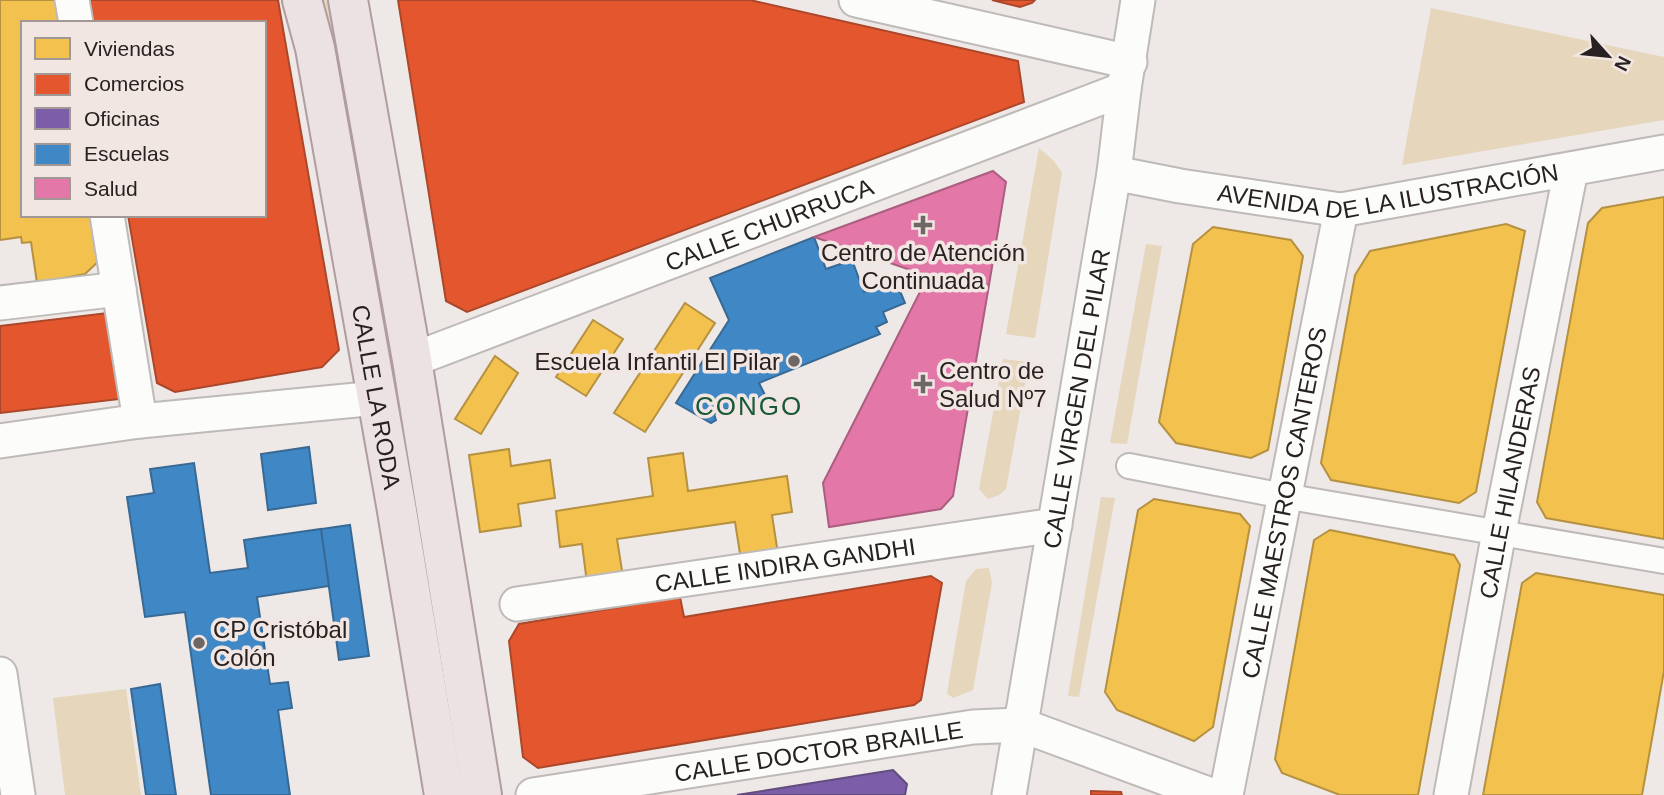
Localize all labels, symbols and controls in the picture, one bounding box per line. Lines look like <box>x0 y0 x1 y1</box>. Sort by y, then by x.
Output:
legend <box>21 21 266 217</box>
north arrow <box>1573 21 1643 91</box>
text: Viviendas <box>84 37 175 60</box>
text: N <box>1610 53 1635 74</box>
text: Comercios <box>84 72 184 95</box>
text: Oficinas <box>84 107 160 130</box>
text: Escuelas <box>84 142 169 165</box>
street label: AVENIDA DE LA ILUSTRACIÓN <box>1216 158 1560 224</box>
street label: CALLE CHURRUCA <box>661 172 877 276</box>
text: Salud <box>84 177 138 200</box>
marker: Centro de Atención Continuada <box>913 215 933 235</box>
place label: Centro de Atención Continuada <box>821 239 1025 294</box>
street label: CALLE VIRGEN DEL PILAR <box>1037 247 1114 550</box>
street label: CALLE LA RODA <box>347 302 406 491</box>
street label: CALLE MAESTROS CANTEROS <box>1236 325 1331 681</box>
place label: Escuela Infantil El Pilar <box>535 348 780 375</box>
marker: Escuela Infantil El Pilar <box>786 353 802 369</box>
place label: Centro de Salud Nº7 <box>939 357 1047 412</box>
street label: CALLE HILANDERAS <box>1474 364 1545 601</box>
marker: Centro de Salud Nº7 <box>913 374 933 394</box>
district label: CONGO <box>695 391 803 421</box>
street label: CALLE INDIRA GANDHI <box>653 532 917 597</box>
place label: CP Cristóbal Colón <box>213 616 347 671</box>
marker: CP Cristóbal Colón <box>191 635 207 651</box>
street label: CALLE DOCTOR BRAILLE <box>672 715 965 786</box>

